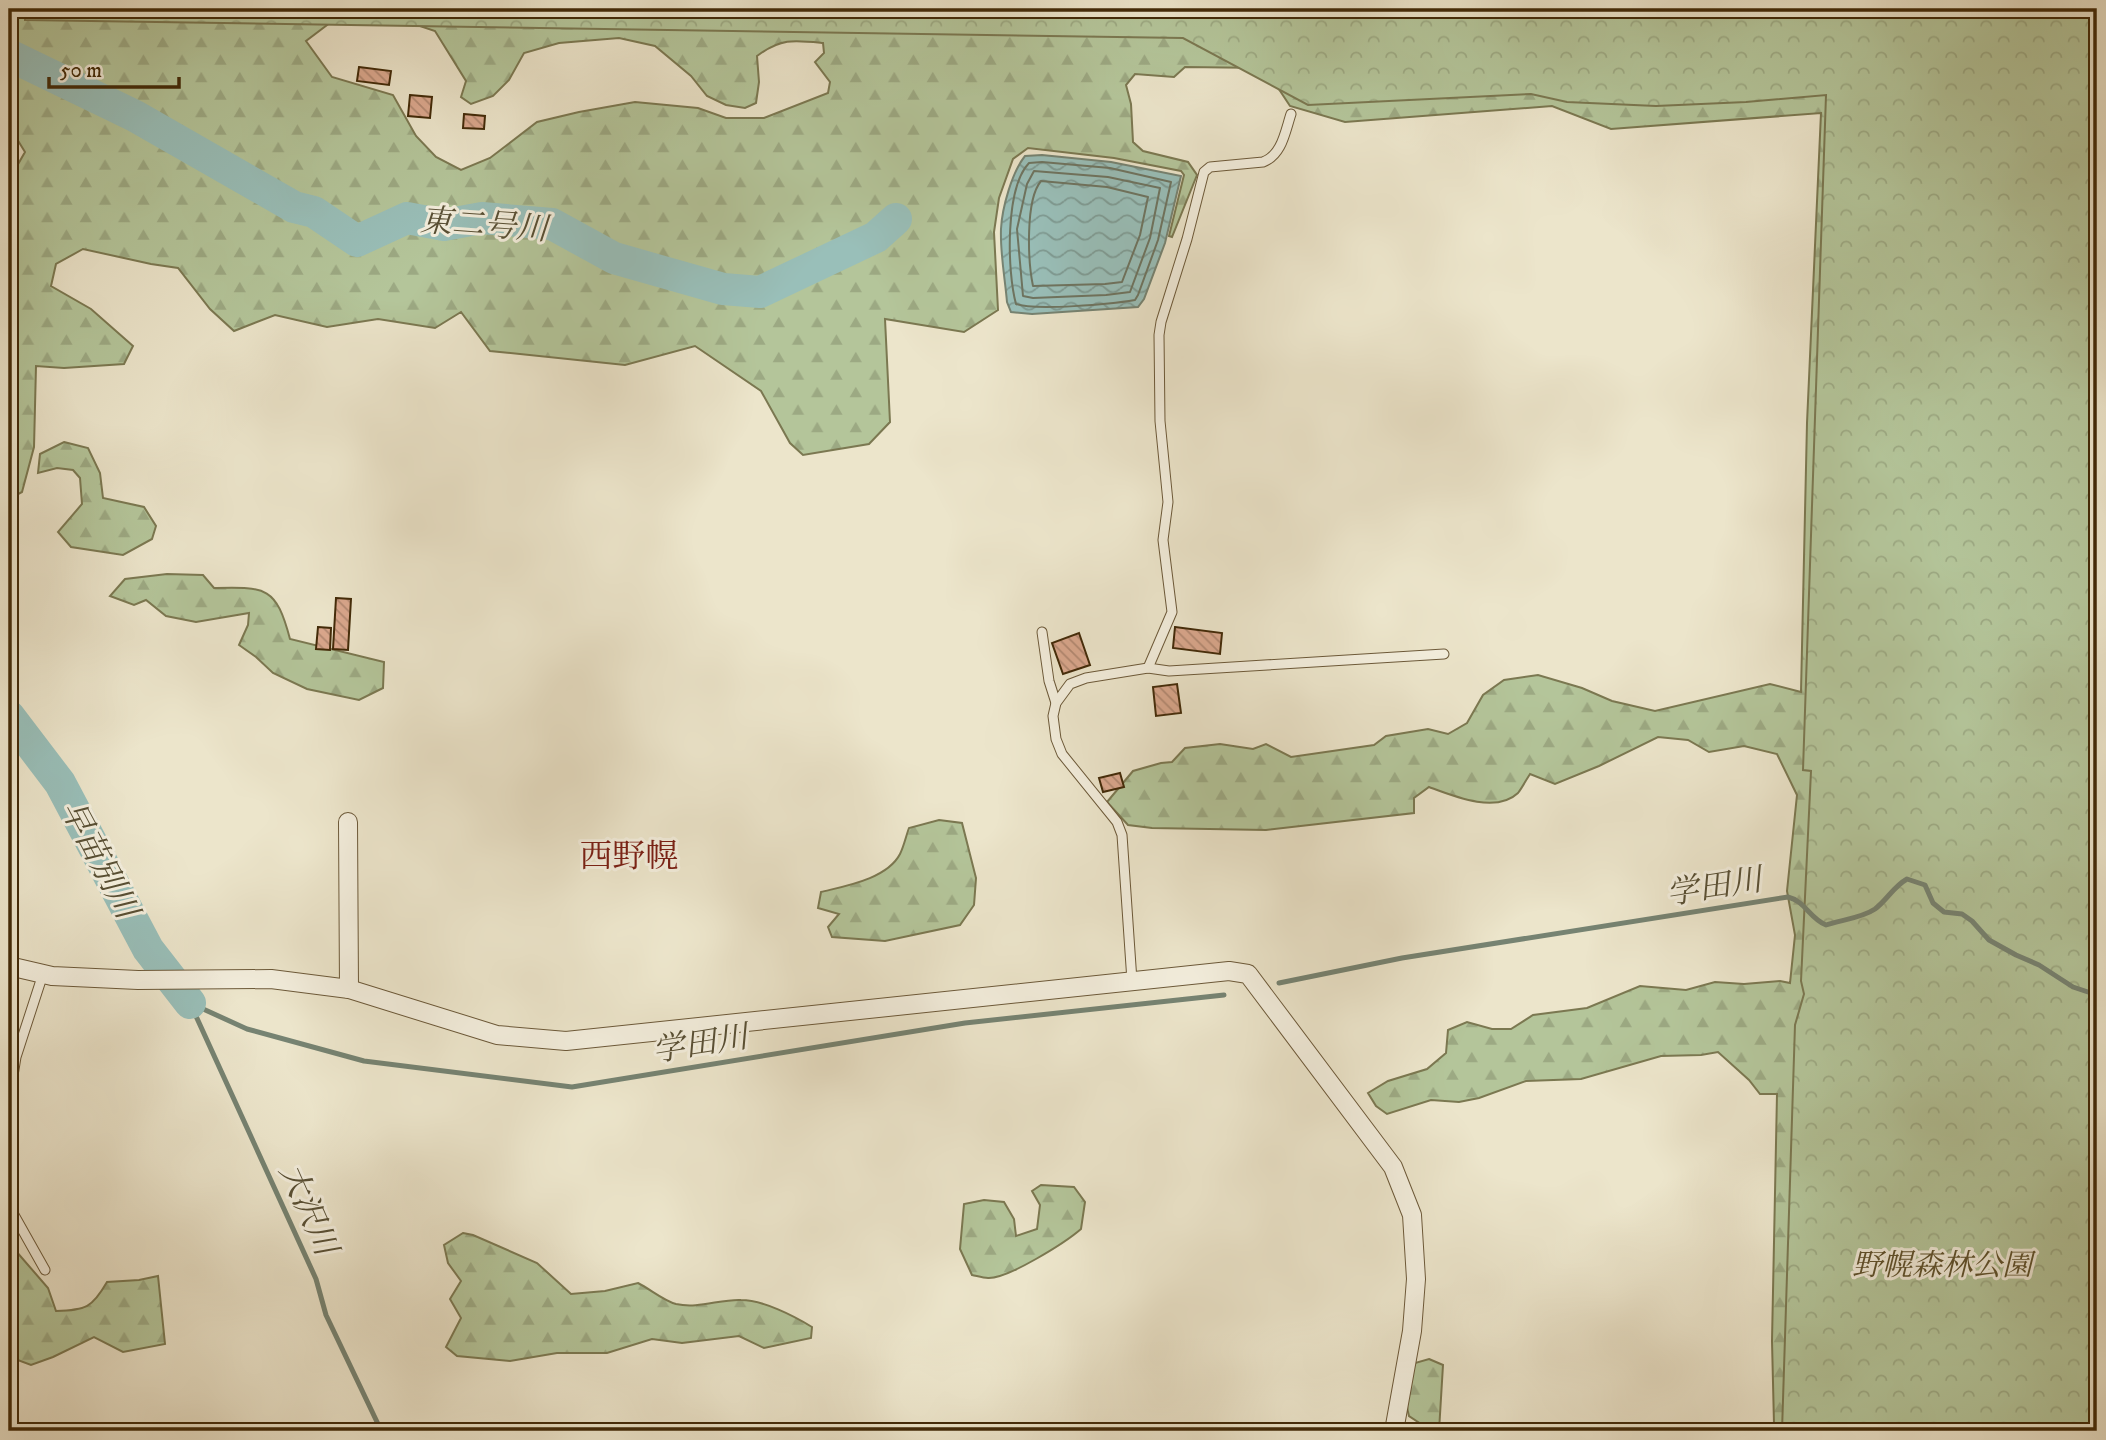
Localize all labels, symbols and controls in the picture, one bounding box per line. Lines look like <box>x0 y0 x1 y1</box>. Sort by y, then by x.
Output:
scale bar <box>49 46 178 90</box>
text: 50 m <box>60 58 102 84</box>
water label: 東二号川 <box>419 202 552 251</box>
water label: 早苗別川 <box>51 794 147 928</box>
district label: 西野幌 <box>580 837 679 878</box>
water label: 学田川 <box>1664 860 1768 915</box>
water label: 学田川 <box>650 1017 754 1072</box>
water label: 大沢川 <box>269 1158 346 1265</box>
park label: 野幌森林公園 <box>1852 1248 2037 1285</box>

